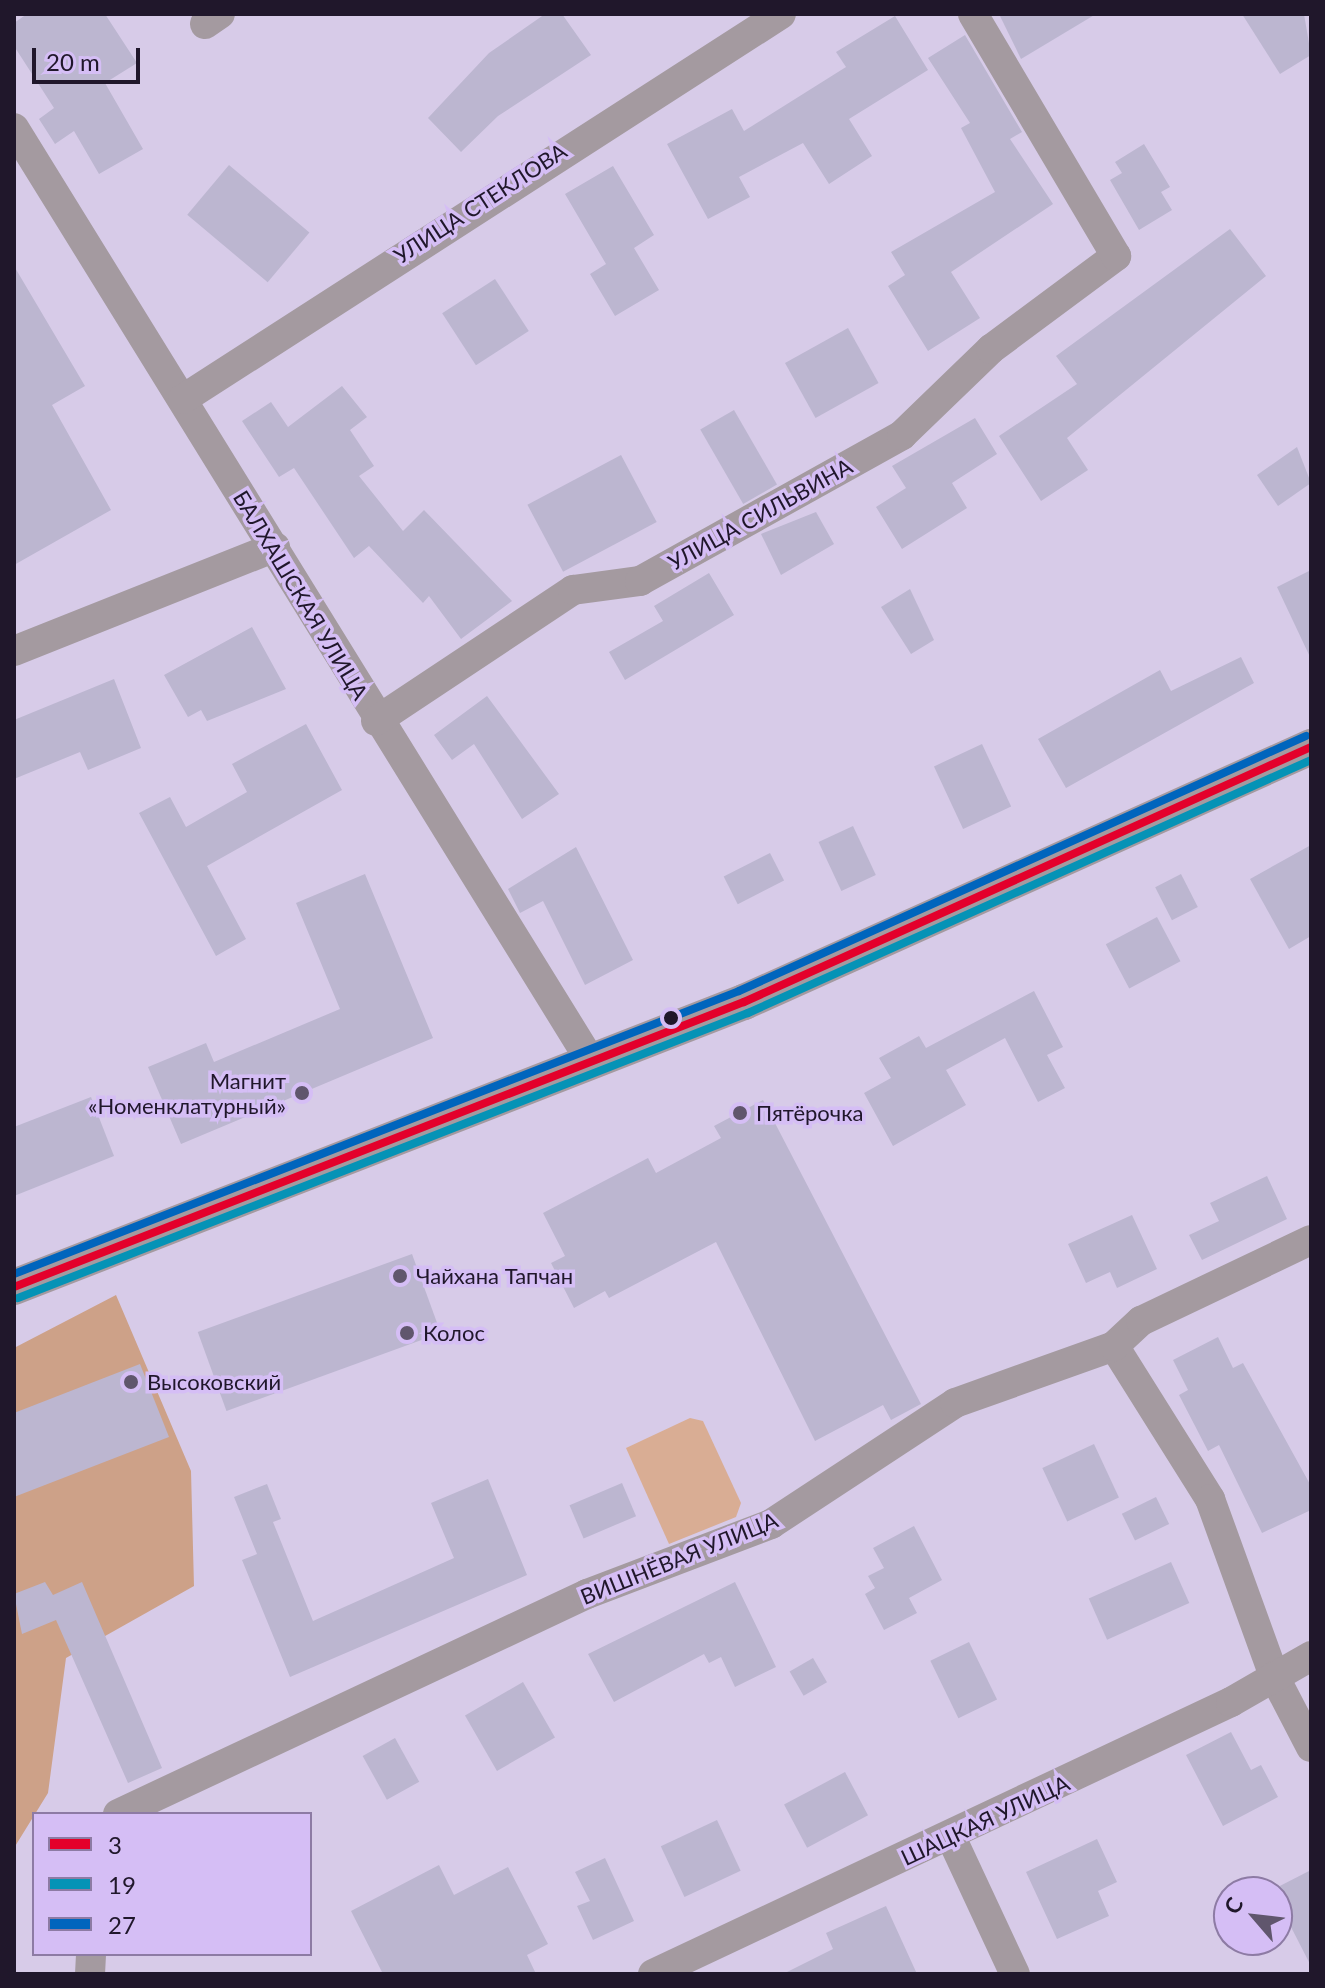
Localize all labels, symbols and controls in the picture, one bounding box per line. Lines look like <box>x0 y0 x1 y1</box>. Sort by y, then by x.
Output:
scale bar <box>36 32 144 82</box>
text: 20 m <box>46 47 100 76</box>
street label: УЛИЦА СТЕКЛОВА <box>389 137 571 269</box>
street label: УЛИЦА СИЛЬВИНА <box>663 452 857 576</box>
street label: БАЛХАШСКАЯ УЛИЦА <box>228 486 374 704</box>
unlabelled marker <box>663 1010 679 1026</box>
place label: Магнит «Номенклатурный» <box>88 1067 286 1118</box>
marker: Магнит «Номенклатурный» <box>293 1084 311 1102</box>
place label: Пятёрочка <box>756 1100 863 1126</box>
marker: Пятёрочка <box>731 1104 749 1122</box>
place label: Чайхана Тапчан <box>416 1263 573 1289</box>
marker: Чайхана Тапчан <box>391 1267 409 1285</box>
place label: Колос <box>423 1320 485 1346</box>
marker: Колос <box>398 1324 416 1342</box>
place label: Высоковский <box>147 1369 281 1395</box>
marker: Высоковский <box>122 1373 140 1391</box>
street label: ВИШНЁВАЯ УЛИЦА <box>576 1506 782 1610</box>
street label: ШАЦКАЯ УЛИЦА <box>897 1769 1073 1871</box>
legend <box>32 1812 312 1956</box>
text: 3 <box>108 1830 122 1859</box>
text: 19 <box>108 1870 136 1899</box>
north arrow <box>1213 1876 1293 1956</box>
text: С <box>1218 1893 1248 1918</box>
text: 27 <box>108 1910 136 1939</box>

